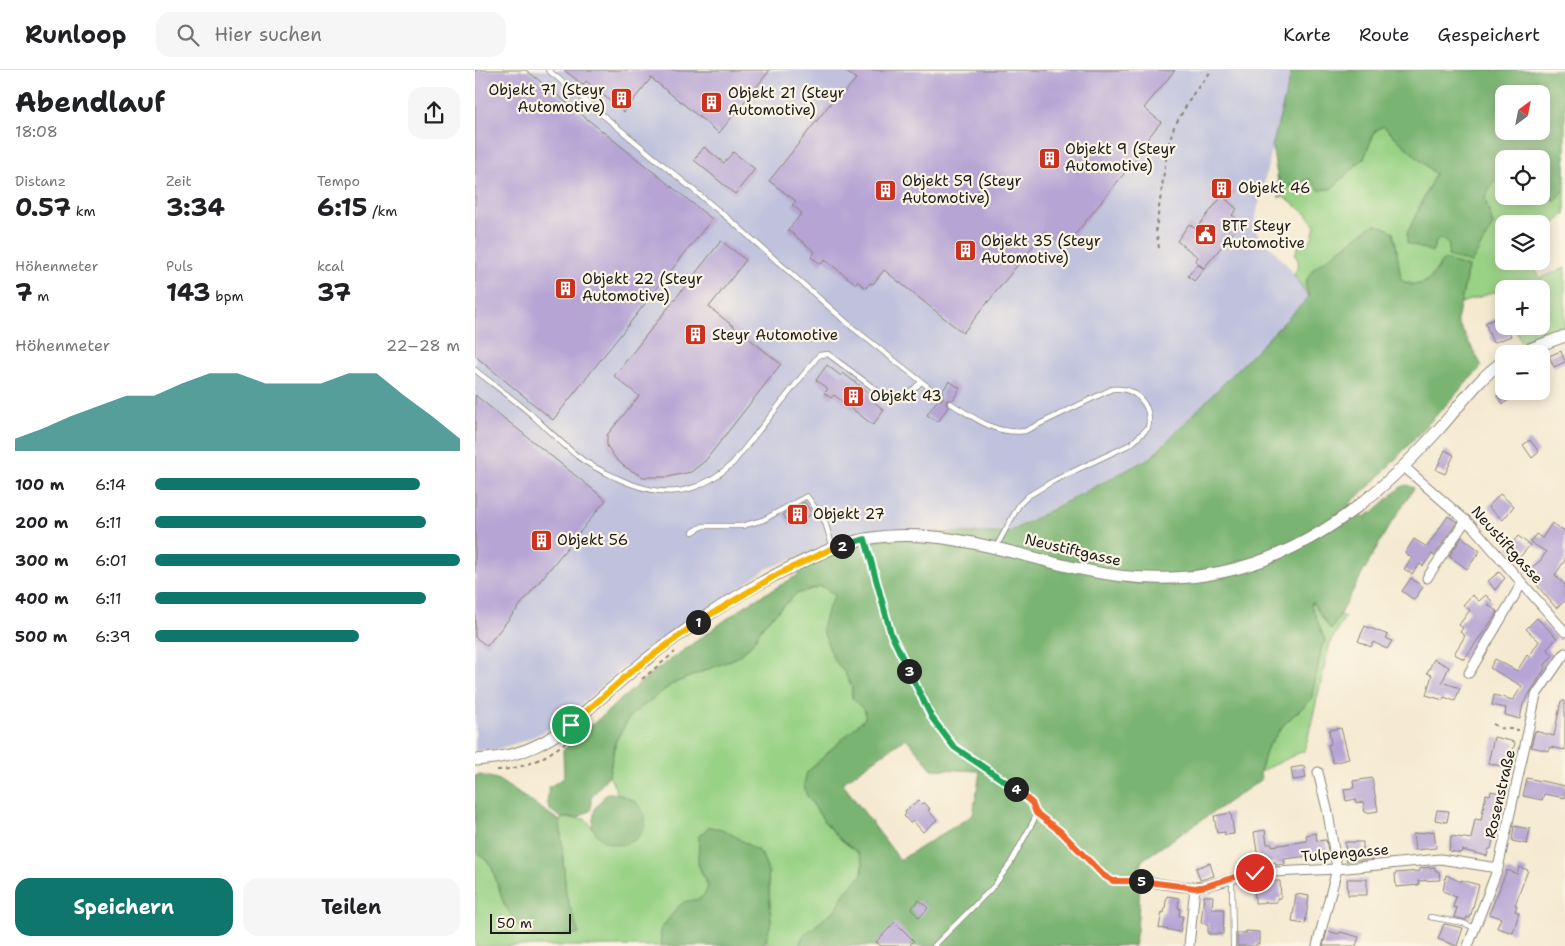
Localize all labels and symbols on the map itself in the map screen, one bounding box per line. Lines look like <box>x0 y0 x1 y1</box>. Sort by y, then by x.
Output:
place label: Objekt 71 (Steyr Automotive) <box>488 80 605 117</box>
place label: Objekt 21 (Steyr Automotive) <box>728 83 845 120</box>
north arrow <box>1495 85 1550 140</box>
building icon: Objekt 71 (Steyr Automotive) <box>609 87 633 111</box>
building icon: Objekt 21 (Steyr Automotive) <box>700 90 724 114</box>
place label: Objekt 9 (Steyr Automotive) <box>1065 139 1176 176</box>
building icon: Objekt 9 (Steyr Automotive) <box>1037 146 1061 170</box>
place label: Objekt 59 (Steyr Automotive) <box>902 171 1022 208</box>
building icon: Objekt 46 <box>1210 176 1234 200</box>
building icon: Objekt 59 (Steyr Automotive) <box>874 178 898 202</box>
place label: Objekt 46 <box>1238 178 1311 198</box>
place label: BTF Steyr Automotive <box>1222 216 1305 253</box>
public building icon: BTF Steyr Automotive <box>1194 223 1218 247</box>
place label: Objekt 35 (Steyr Automotive) <box>981 231 1101 268</box>
building icon: Objekt 35 (Steyr Automotive) <box>953 238 977 262</box>
place label: Objekt 22 (Steyr Automotive) <box>582 269 703 306</box>
building icon: Objekt 22 (Steyr Automotive) <box>554 276 578 300</box>
building icon: Steyr Automotive <box>684 323 708 347</box>
place label: Steyr Automotive <box>712 325 838 345</box>
building icon: Objekt 43 <box>842 384 866 408</box>
place label: Objekt 43 <box>870 386 942 406</box>
building icon: Objekt 27 <box>785 502 809 526</box>
street label: Neustiftgasse <box>1467 502 1547 588</box>
place label: Objekt 27 <box>813 504 885 524</box>
building icon: Objekt 56 <box>529 528 553 552</box>
street label: Neustiftgasse <box>1023 529 1123 571</box>
place label: Objekt 56 <box>557 530 628 550</box>
pin: 2 <box>829 534 855 558</box>
pin: 1 <box>685 610 711 634</box>
pin: 3 <box>897 658 921 684</box>
pin <box>550 704 592 746</box>
street label: Rosenstraße <box>1480 748 1520 840</box>
pin: 4 <box>1003 776 1029 802</box>
street label: Tulpengasse <box>1300 839 1390 867</box>
pin <box>1234 852 1276 894</box>
pin: 5 <box>1129 868 1153 894</box>
scale bar <box>490 911 571 934</box>

